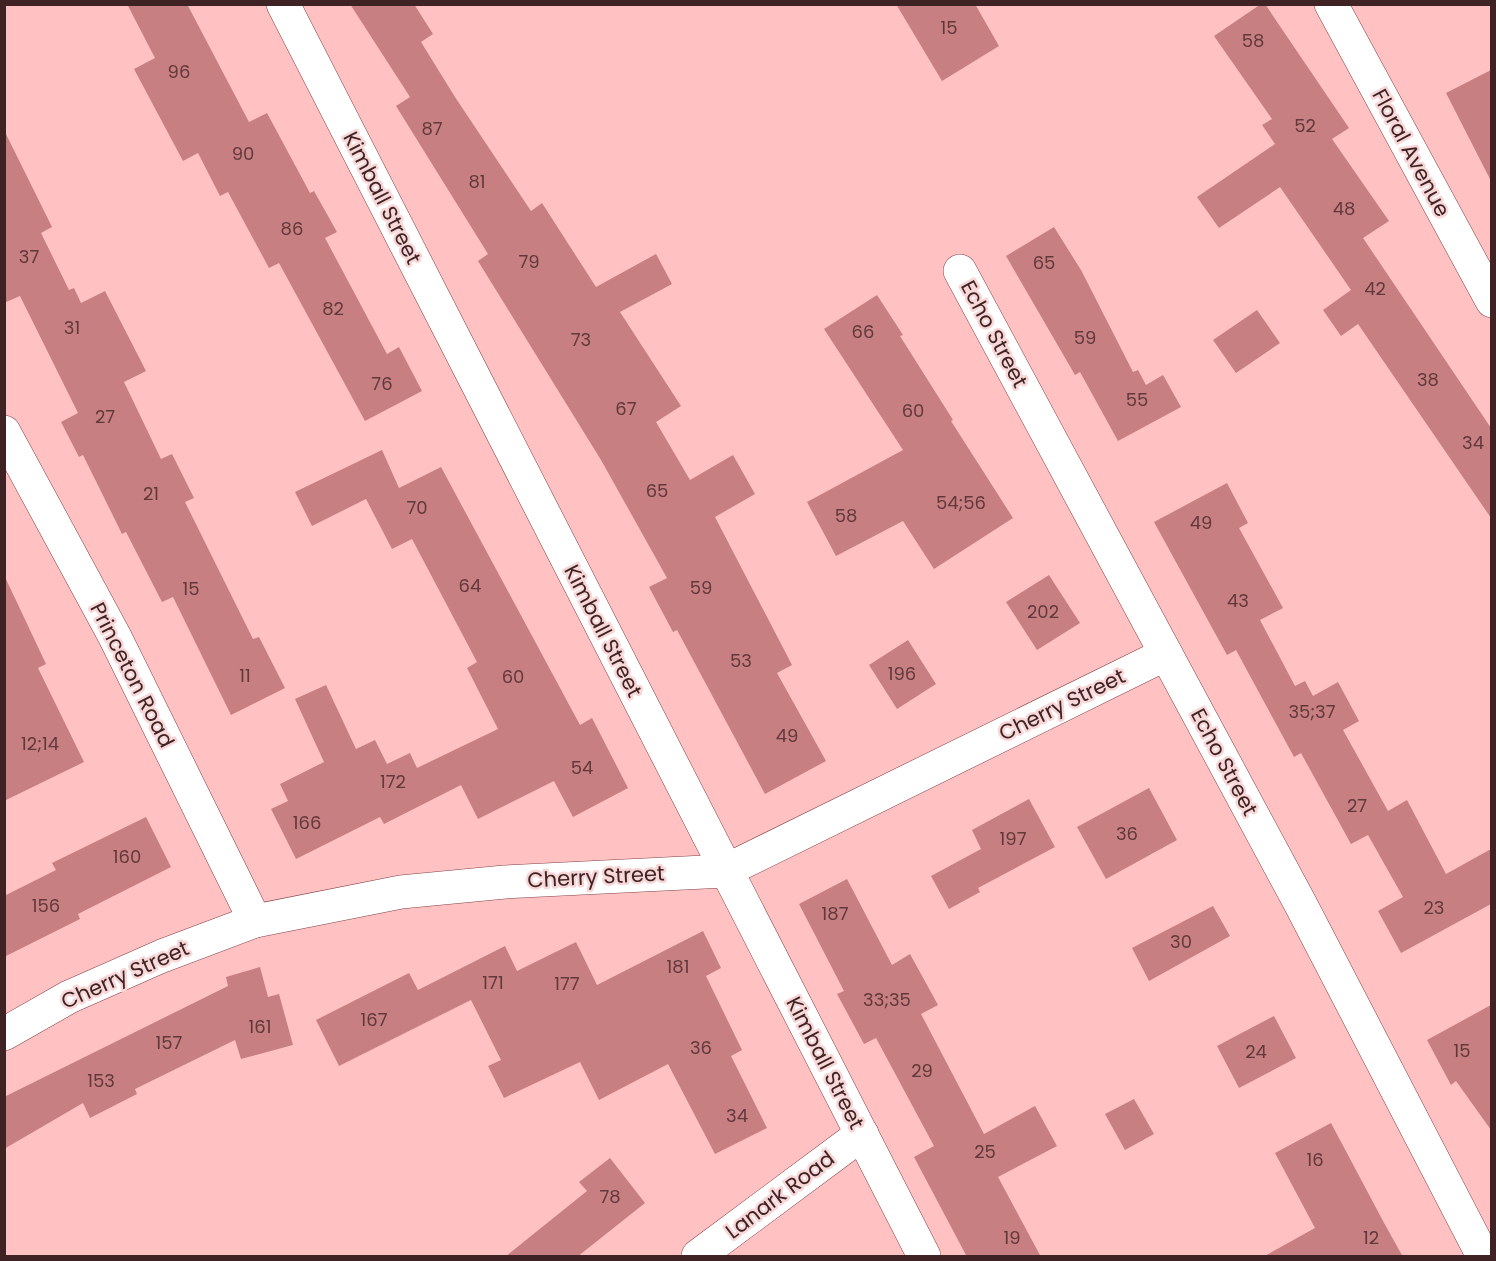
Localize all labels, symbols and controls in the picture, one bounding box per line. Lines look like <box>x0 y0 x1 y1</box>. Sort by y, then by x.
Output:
house number: 15 <box>940 15 958 40</box>
house number: 58 <box>1242 28 1264 53</box>
house number: 96 <box>168 59 190 84</box>
street label: Floral Avenue <box>1366 84 1457 222</box>
house number: 52 <box>1294 113 1316 138</box>
house number: 87 <box>421 116 443 141</box>
street label: Kimball Street <box>337 127 428 269</box>
house number: 90 <box>232 141 254 166</box>
house number: 81 <box>468 169 486 194</box>
house number: 48 <box>1333 196 1355 221</box>
house number: 86 <box>281 216 303 241</box>
house number: 37 <box>19 244 39 269</box>
house number: 79 <box>518 249 540 274</box>
house number: 65 <box>1033 250 1055 275</box>
street label: Echo Street <box>954 275 1035 392</box>
house number: 42 <box>1364 276 1386 301</box>
house number: 82 <box>322 296 344 321</box>
house number: 31 <box>64 315 80 340</box>
house number: 66 <box>852 319 874 344</box>
house number: 59 <box>1074 325 1096 350</box>
house number: 73 <box>571 327 591 352</box>
house number: 38 <box>1417 367 1439 392</box>
house number: 76 <box>371 371 393 396</box>
house number: 55 <box>1126 387 1148 412</box>
house number: 67 <box>615 396 637 421</box>
house number: 60 <box>902 398 924 423</box>
house number: 27 <box>95 404 115 429</box>
house number: 34 <box>1462 430 1484 455</box>
house number: 65 <box>646 478 668 503</box>
house number: 21 <box>143 481 159 506</box>
house number: 54;56 <box>936 490 986 515</box>
house number: 70 <box>406 495 428 520</box>
house number: 58 <box>835 503 857 528</box>
house number: 49 <box>1190 510 1212 535</box>
street label: Kimball Street <box>558 560 649 702</box>
house number: 64 <box>459 573 481 598</box>
house number: 59 <box>690 575 712 600</box>
house number: 15 <box>182 576 200 601</box>
house number: 43 <box>1227 588 1249 613</box>
street label: Princeton Road <box>83 597 181 752</box>
house number: 202 <box>1027 599 1059 624</box>
house number: 53 <box>730 648 752 673</box>
house number: 196 <box>888 661 916 686</box>
street label: Cherry Street <box>994 661 1130 748</box>
house number: 11 <box>239 663 251 688</box>
house number: 60 <box>502 664 524 689</box>
house number: 35;37 <box>1288 699 1336 724</box>
street label: Echo Street <box>1184 703 1265 820</box>
house number: 49 <box>776 723 798 748</box>
house number: 12;14 <box>21 731 59 756</box>
house number: 54 <box>571 755 593 780</box>
house number: 172 <box>380 769 406 794</box>
house number: 27 <box>1347 793 1367 818</box>
house number: 166 <box>293 810 321 835</box>
house number: 36 <box>1116 821 1138 846</box>
house number: 197 <box>1000 826 1027 851</box>
house number: 160 <box>113 844 141 869</box>
street label: Cherry Street <box>527 858 665 895</box>
house number: 156 <box>32 893 60 918</box>
house number: 23 <box>1424 895 1444 920</box>
house number: 187 <box>822 901 849 926</box>
house number: 30 <box>1170 929 1192 954</box>
street label: Cherry Street <box>56 933 193 1016</box>
house number: 181 <box>667 954 689 979</box>
house number: 171 <box>482 970 504 995</box>
house number: 177 <box>554 971 580 996</box>
house number: 33;35 <box>863 987 911 1012</box>
street label: Kimball Street <box>780 992 871 1134</box>
house number: 167 <box>360 1007 388 1032</box>
house number: 161 <box>249 1014 271 1039</box>
house number: 157 <box>156 1030 183 1055</box>
house number: 36 <box>690 1035 712 1060</box>
house number: 15 <box>1453 1038 1471 1063</box>
house number: 24 <box>1245 1039 1267 1064</box>
house number: 29 <box>911 1058 933 1083</box>
house number: 153 <box>87 1068 115 1093</box>
house number: 34 <box>726 1103 748 1128</box>
house number: 25 <box>974 1139 996 1164</box>
street label: Lanark Road <box>719 1144 840 1245</box>
house number: 16 <box>1306 1147 1324 1172</box>
house number: 78 <box>599 1184 621 1209</box>
house number: 19 <box>1003 1225 1021 1250</box>
house number: 12 <box>1363 1225 1379 1250</box>

